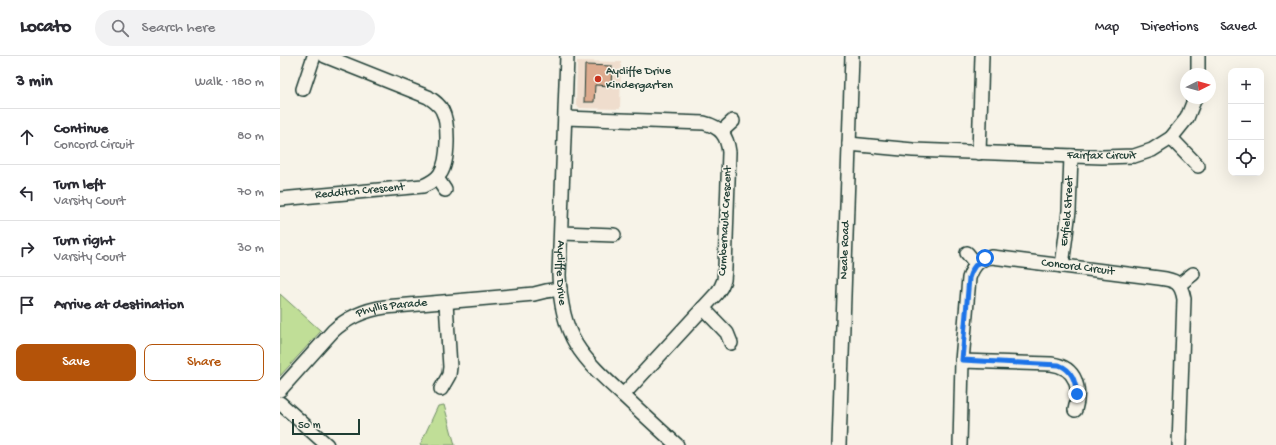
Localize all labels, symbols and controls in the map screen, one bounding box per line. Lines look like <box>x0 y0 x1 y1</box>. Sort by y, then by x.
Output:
search box <box>95 10 375 46</box>
text: Locato <box>20 16 71 39</box>
icon: search <box>109 17 131 39</box>
text: Search here <box>141 19 215 37</box>
text: Map <box>1095 19 1119 36</box>
text: Directions <box>1141 19 1198 36</box>
text: Saved <box>1220 19 1256 36</box>
place label: Aycliffe Drive Kindergarten <box>606 65 673 93</box>
north arrow <box>1180 68 1216 104</box>
map controls <box>1228 68 1264 176</box>
button: + <box>1228 68 1264 104</box>
text: 3 min <box>16 72 53 92</box>
marker: Aycliffe Drive Kindergarten <box>593 74 603 84</box>
text: Walk · 180 m <box>195 75 264 90</box>
button: − <box>1228 104 1264 140</box>
text: Continue <box>54 120 108 138</box>
icon: ahead <box>16 126 38 148</box>
text: 80 m <box>237 129 264 144</box>
text: Concord Circuit <box>54 138 134 153</box>
button: locate <box>1228 140 1264 176</box>
street label: Fairfax Circuit <box>1065 148 1140 164</box>
street label: Cumbernauld Crescent <box>716 165 736 276</box>
street label: Enfield Street <box>1058 175 1077 247</box>
text: Turn left <box>54 176 105 194</box>
street label: Redditch Crescent <box>314 181 406 203</box>
icon: left <box>16 182 38 204</box>
text: 70 m <box>238 185 264 200</box>
text: Varsity Court <box>54 194 125 209</box>
street label: Neale Road <box>838 220 854 280</box>
text: Turn right <box>54 232 114 250</box>
icon: right <box>16 238 38 260</box>
street label: Aycliffe Drive <box>552 240 569 307</box>
text: 30 m <box>238 241 264 256</box>
route start <box>976 249 994 267</box>
text: Varsity Court <box>54 250 125 265</box>
street label: Concord Circuit <box>1040 256 1116 279</box>
icon: arrive <box>16 294 38 316</box>
text: Arrive at destination <box>54 296 184 314</box>
street label: Phyllis Parade <box>353 296 429 322</box>
button: Save <box>16 344 136 381</box>
button: Share <box>144 344 264 381</box>
route end <box>1068 385 1086 403</box>
scale bar <box>292 417 360 436</box>
text: 50 m <box>298 420 320 432</box>

